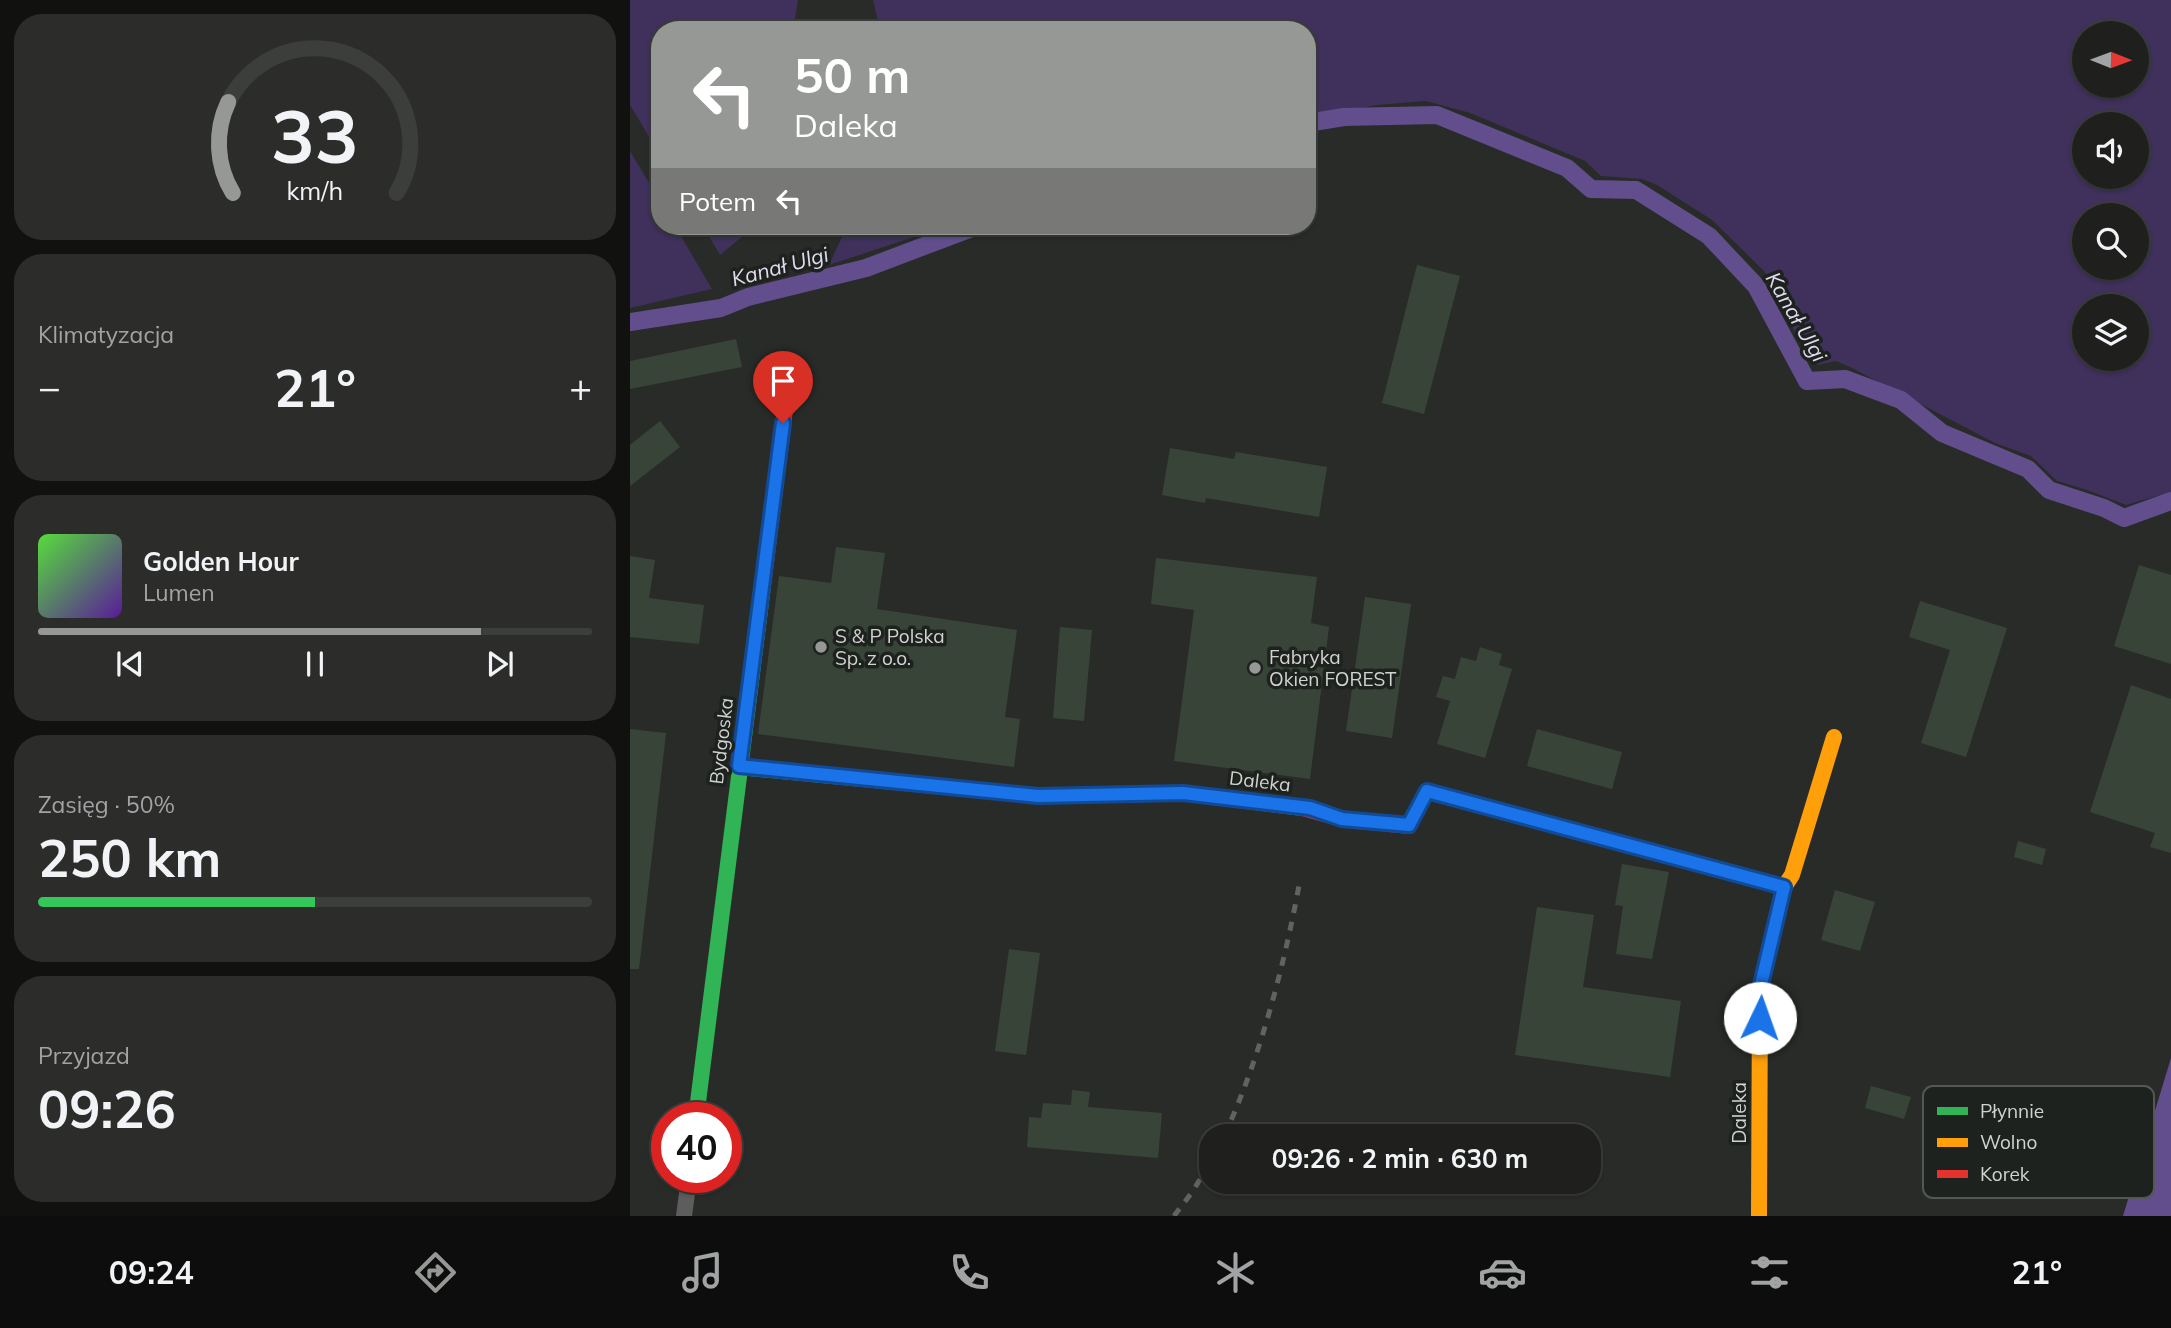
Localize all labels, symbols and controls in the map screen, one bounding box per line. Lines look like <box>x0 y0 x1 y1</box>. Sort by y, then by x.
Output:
north arrow <box>2072 21 2149 98</box>
map controls <box>2072 21 2149 371</box>
text: 50 m <box>794 44 910 105</box>
icon: left <box>679 49 770 140</box>
text: 33 <box>271 91 359 182</box>
text: Daleka <box>794 105 898 145</box>
button: sound <box>2072 112 2149 189</box>
text: km/h <box>287 175 343 206</box>
icon: left <box>770 182 808 220</box>
text: Potem <box>679 185 756 218</box>
button: search <box>2072 203 2149 280</box>
water label: Kanał Ulgi <box>728 240 832 291</box>
water label: Kanał Ulgi <box>1761 267 1833 367</box>
button: layers <box>2072 294 2149 371</box>
text: Klimatyzacja <box>38 320 174 349</box>
pin <box>753 351 813 423</box>
text: 21° <box>274 355 356 420</box>
icon: arrive <box>764 362 802 400</box>
text: − <box>38 363 61 411</box>
text: + <box>569 363 592 411</box>
text: Golden Hour <box>143 545 299 578</box>
text: Lumen <box>143 578 215 607</box>
place label: S & P Polska Sp. z o.o. <box>835 624 945 670</box>
marker: S & P Polska Sp. z o.o. <box>813 639 829 655</box>
icon: previous <box>111 645 149 683</box>
icon: pause <box>296 645 334 683</box>
icon: next <box>481 645 519 683</box>
place label: Fabryka Okien FOREST <box>1269 645 1397 691</box>
marker: Fabryka Okien FOREST <box>1247 660 1263 676</box>
street label: Bydgoska <box>704 696 738 786</box>
street label: Daleka <box>1228 765 1292 797</box>
text: Zasięg · 50% <box>38 790 175 819</box>
text: 250 km <box>38 825 221 890</box>
position arrow <box>1723 981 1797 1055</box>
text: Przyjazd <box>38 1041 130 1070</box>
text: 09:26 <box>38 1076 176 1141</box>
street label: Daleka <box>1727 1082 1751 1144</box>
legend <box>1923 1086 2154 1198</box>
text: Płynnie <box>1980 1099 2044 1123</box>
speed limit sign: 40 <box>651 1102 742 1193</box>
text: Wolno <box>1980 1130 2037 1154</box>
text: 09:26 · 2 min · 630 m <box>1272 1142 1528 1175</box>
text: Korek <box>1980 1162 2030 1186</box>
icon: directions <box>411 1248 460 1297</box>
icon: music <box>678 1248 727 1297</box>
icon: phone <box>945 1248 994 1297</box>
icon: climate <box>1211 1248 1260 1297</box>
icon: car <box>1478 1248 1527 1297</box>
icon: filters <box>1745 1248 1794 1297</box>
text: 09:24 <box>109 1252 194 1292</box>
text: 21° <box>2012 1252 2062 1292</box>

